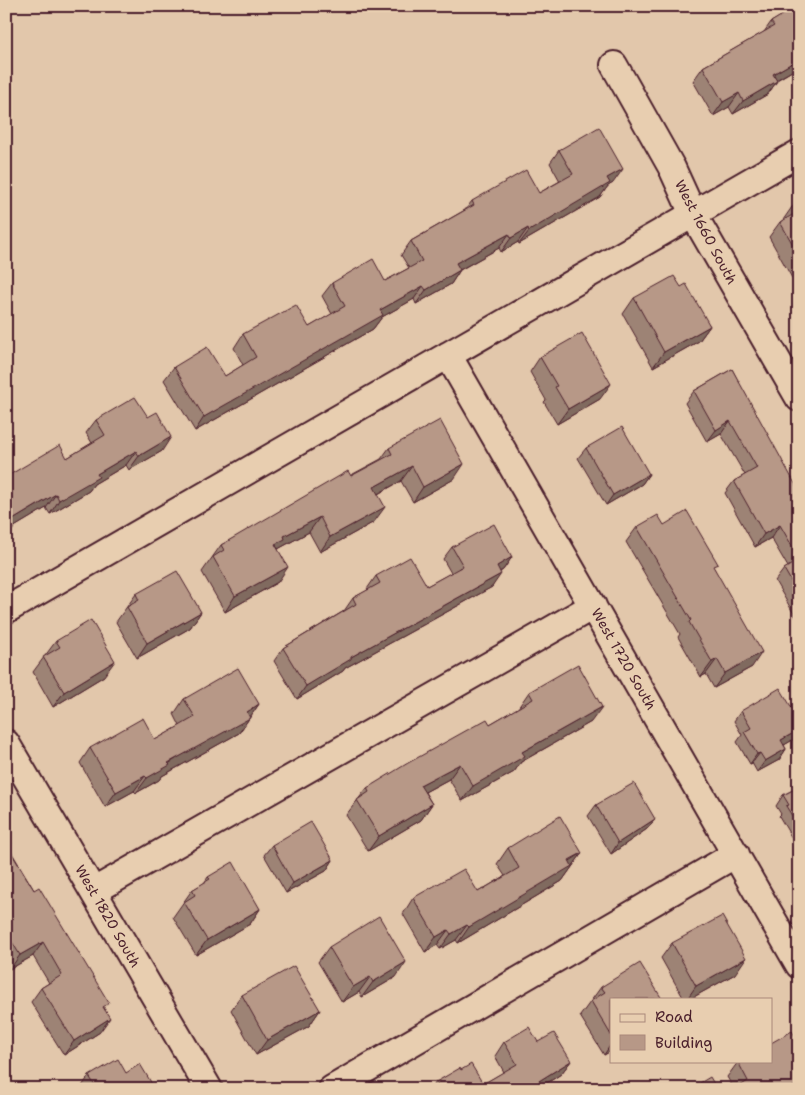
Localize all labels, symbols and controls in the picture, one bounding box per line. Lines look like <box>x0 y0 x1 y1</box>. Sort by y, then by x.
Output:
street label: West 1660 South <box>671 177 741 287</box>
street label: West 1720 South <box>588 605 660 713</box>
street label: West 1820 South <box>71 862 145 970</box>
legend <box>610 998 772 1062</box>
text: Road <box>655 1007 693 1027</box>
text: Building <box>655 1033 712 1053</box>

